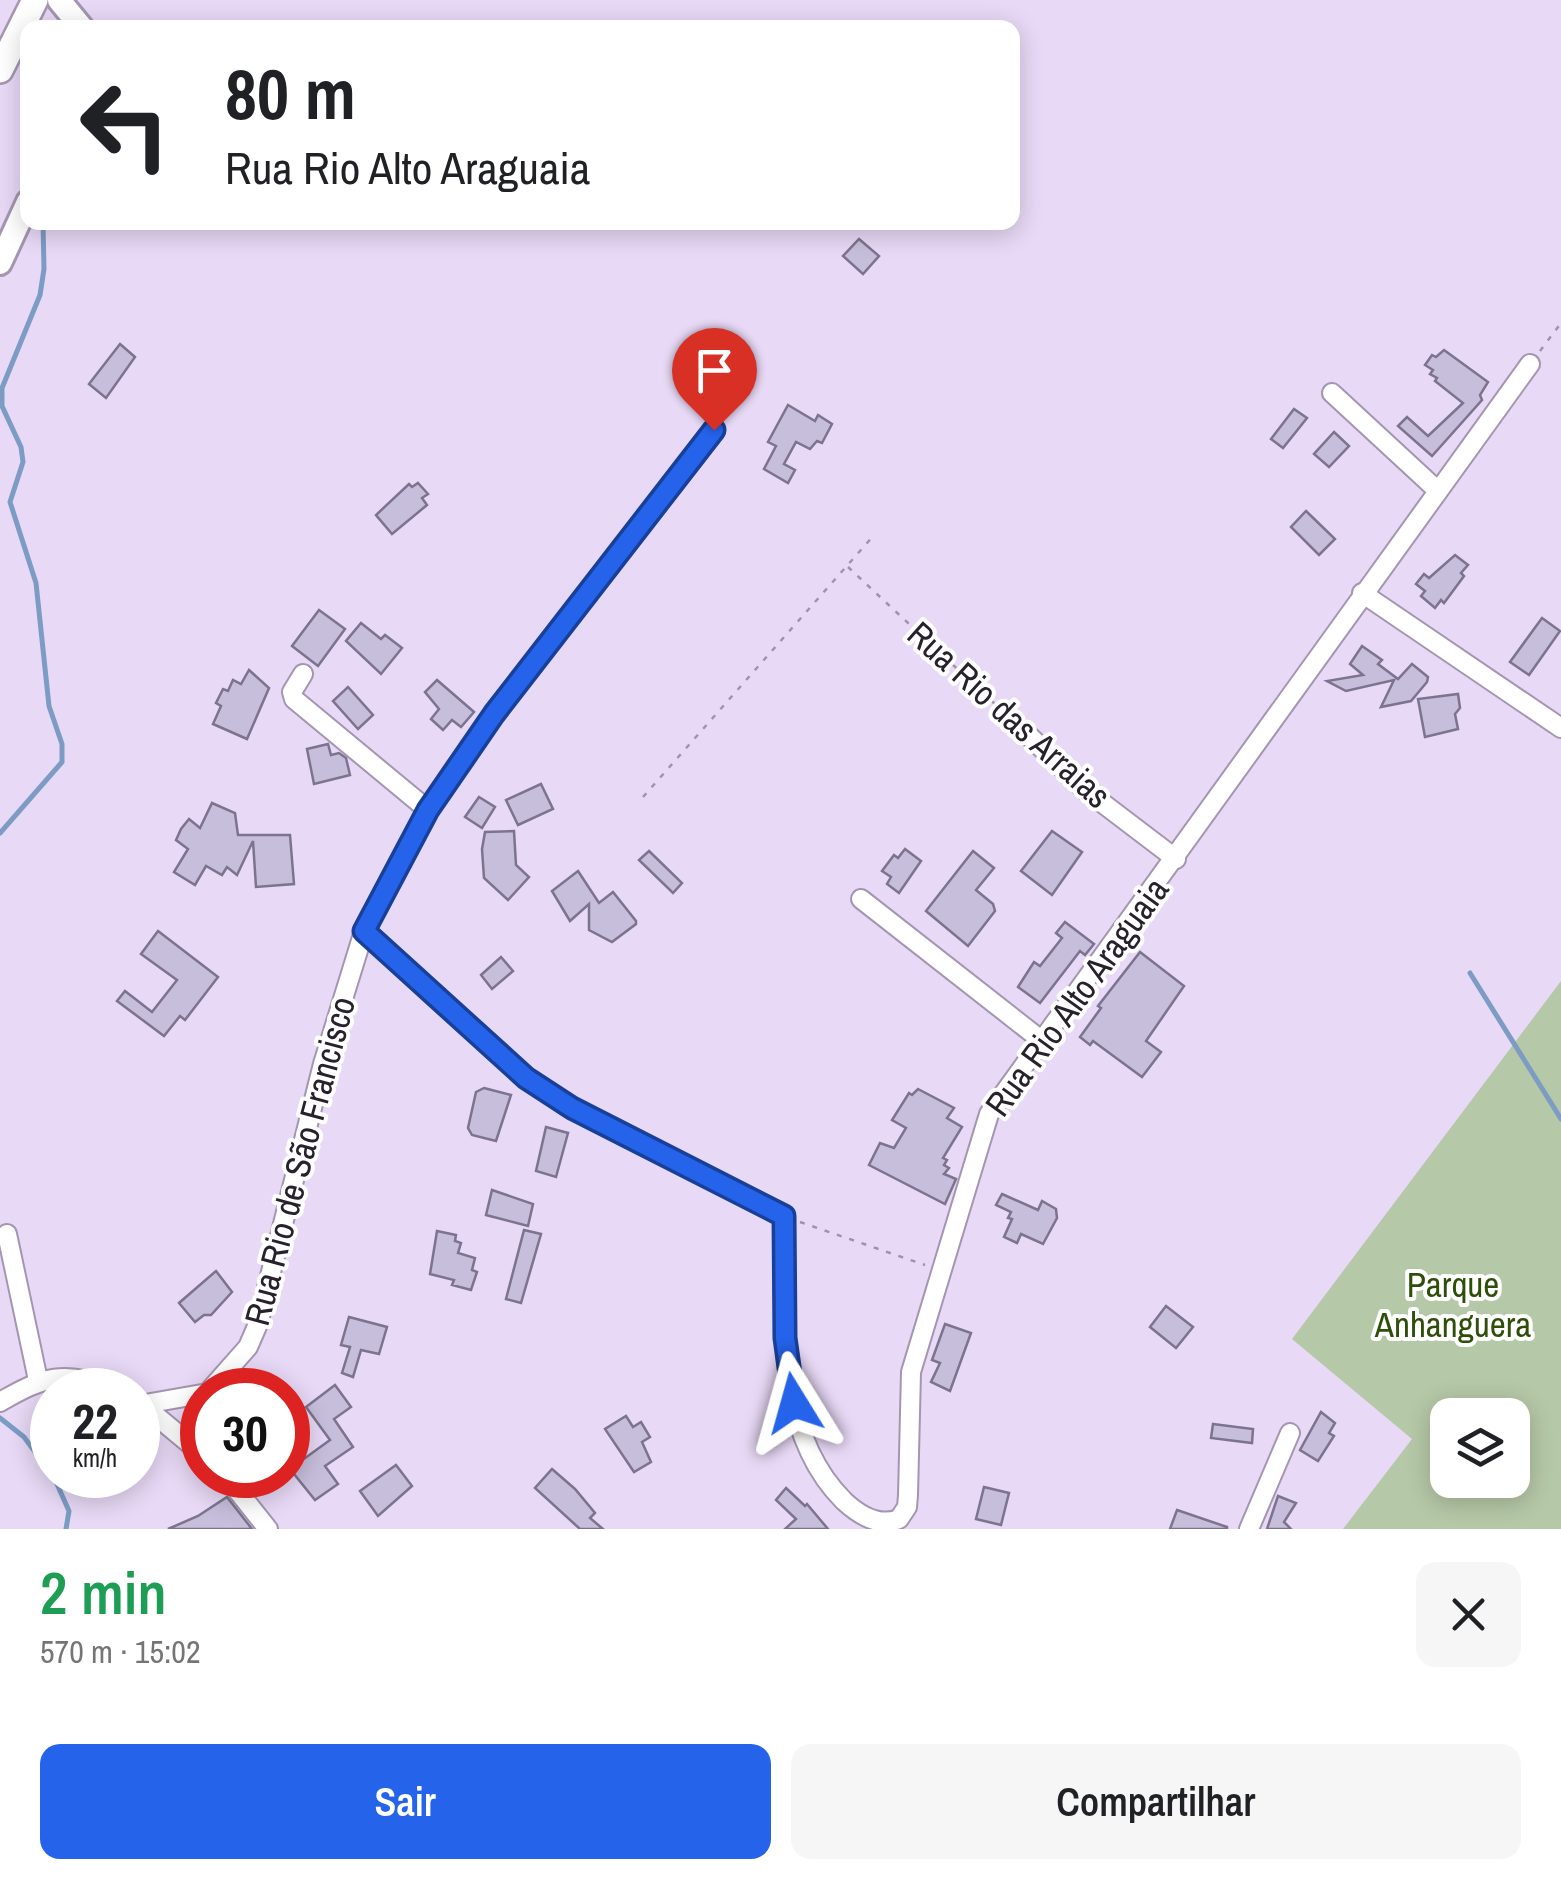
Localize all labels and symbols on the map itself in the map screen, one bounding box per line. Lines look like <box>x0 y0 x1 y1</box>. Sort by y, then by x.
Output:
pin <box>672 328 757 431</box>
street label: Rua Rio das Arraias <box>898 611 1121 819</box>
street label: Rua Rio Alto Araguaia <box>974 868 1179 1125</box>
street label: Rua Rio de São Francisco <box>233 991 366 1330</box>
park label: Parque Anhanguera <box>1374 1261 1531 1348</box>
position arrow <box>742 1351 846 1455</box>
speed limit sign: 30 <box>180 1368 310 1498</box>

